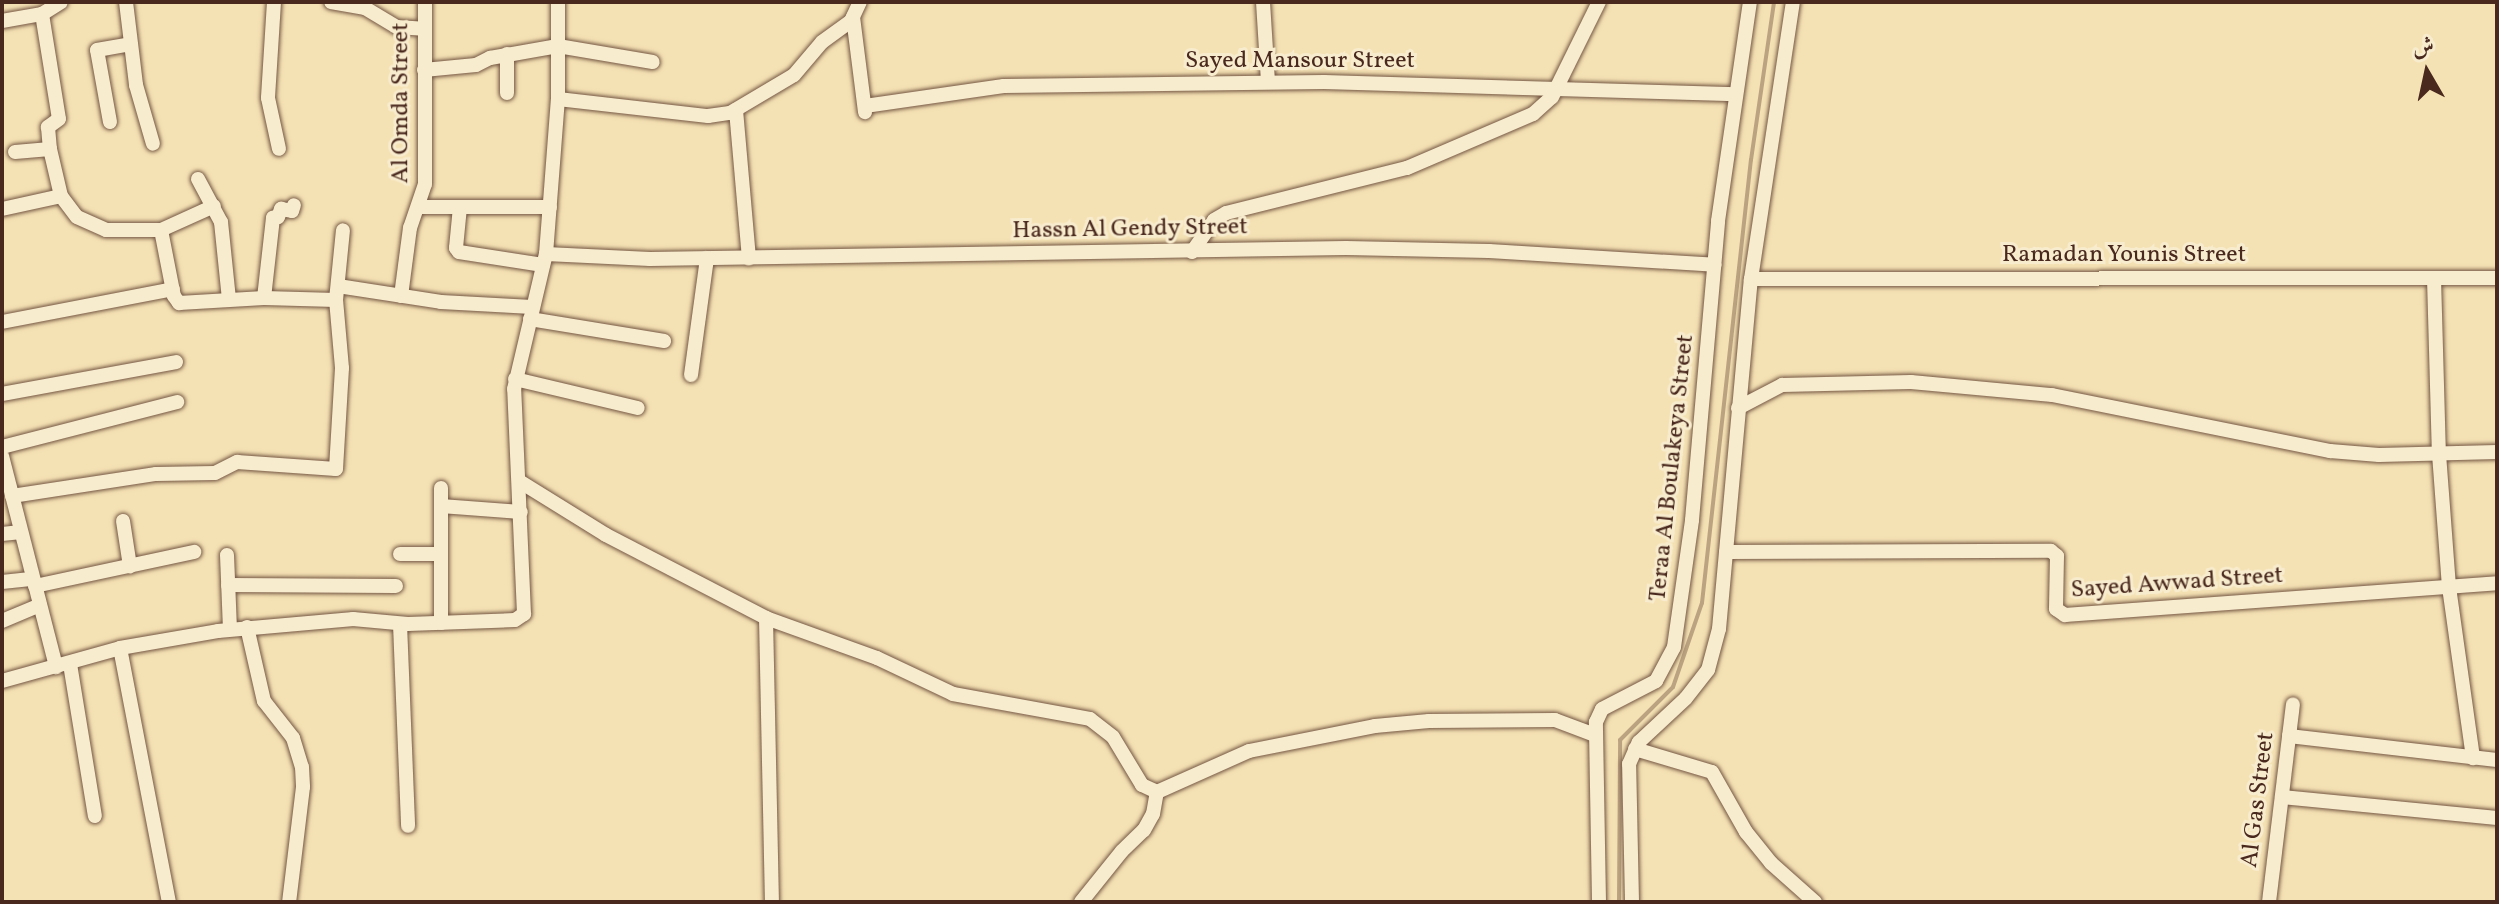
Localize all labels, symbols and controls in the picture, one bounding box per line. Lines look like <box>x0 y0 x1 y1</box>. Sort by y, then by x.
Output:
street label: Al Omda Street <box>388 23 416 183</box>
text: ش <box>2410 31 2436 65</box>
north arrow <box>2387 32 2467 112</box>
street label: Sayed Mansour Street <box>1185 48 1415 76</box>
street label: Hassn Al Gendy Street <box>1012 214 1248 246</box>
street label: Ramadan Younis Street <box>2002 242 2246 270</box>
street label: Teraa Al Boulakeya Street <box>1645 333 1701 603</box>
street label: Sayed Awwad Street <box>2070 562 2284 606</box>
street label: Al Gas Street <box>2236 731 2282 869</box>

